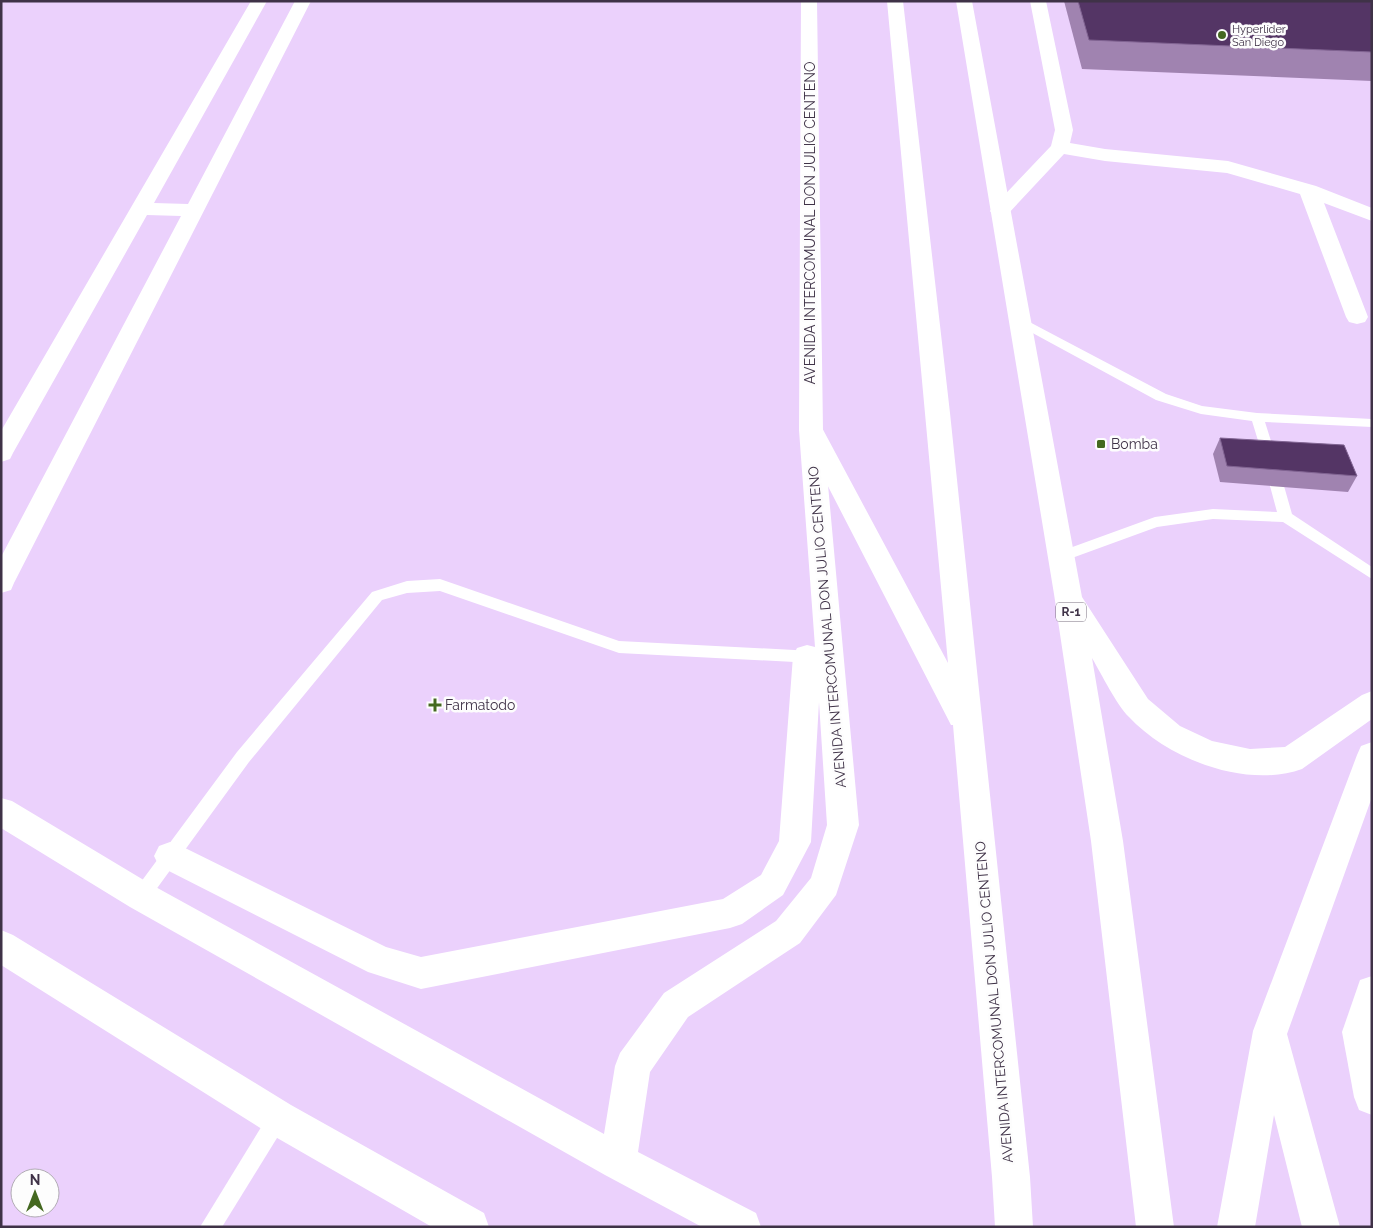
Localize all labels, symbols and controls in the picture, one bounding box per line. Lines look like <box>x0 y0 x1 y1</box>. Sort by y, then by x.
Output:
place label: Hyperlíder San Diego <box>1232 23 1286 49</box>
marker: Hyperlíder San Diego <box>1216 29 1228 41</box>
street label: AVENIDA INTERCOMUNAL DON JULIO CENTENO <box>802 61 818 385</box>
place label: Bomba <box>1111 436 1158 452</box>
marker: Bomba <box>1095 438 1107 450</box>
street label: AVENIDA INTERCOMUNAL DON JULIO CENTENO <box>805 465 849 789</box>
road number: R-1 <box>1056 602 1086 622</box>
place label: Farmatodo <box>445 697 515 713</box>
marker: Farmatodo <box>429 699 441 711</box>
street label: AVENIDA INTERCOMUNAL DON JULIO CENTENO <box>972 840 1016 1164</box>
north arrow <box>10 1168 60 1218</box>
text: N <box>30 1172 40 1188</box>

